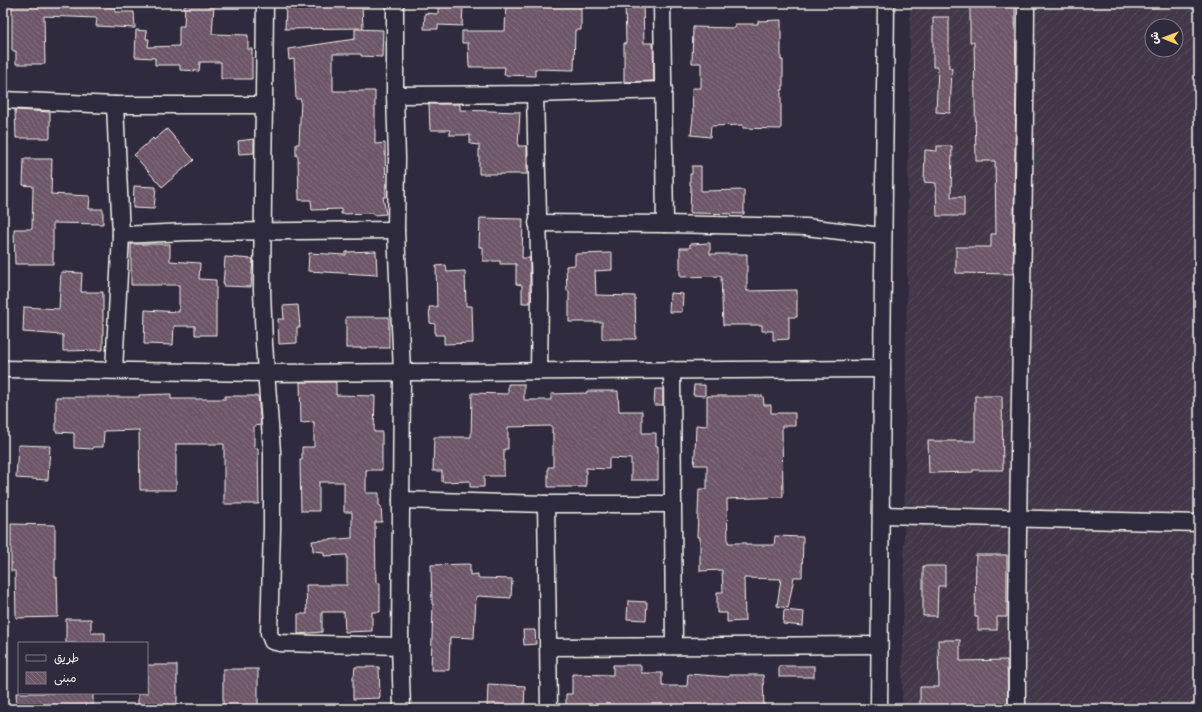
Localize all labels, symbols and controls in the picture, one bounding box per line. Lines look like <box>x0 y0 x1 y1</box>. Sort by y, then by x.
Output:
north arrow <box>1144 18 1184 58</box>
text: ش <box>1147 32 1161 44</box>
legend <box>18 642 148 694</box>
text: طريق <box>54 649 79 666</box>
text: مبنى <box>54 669 77 686</box>

